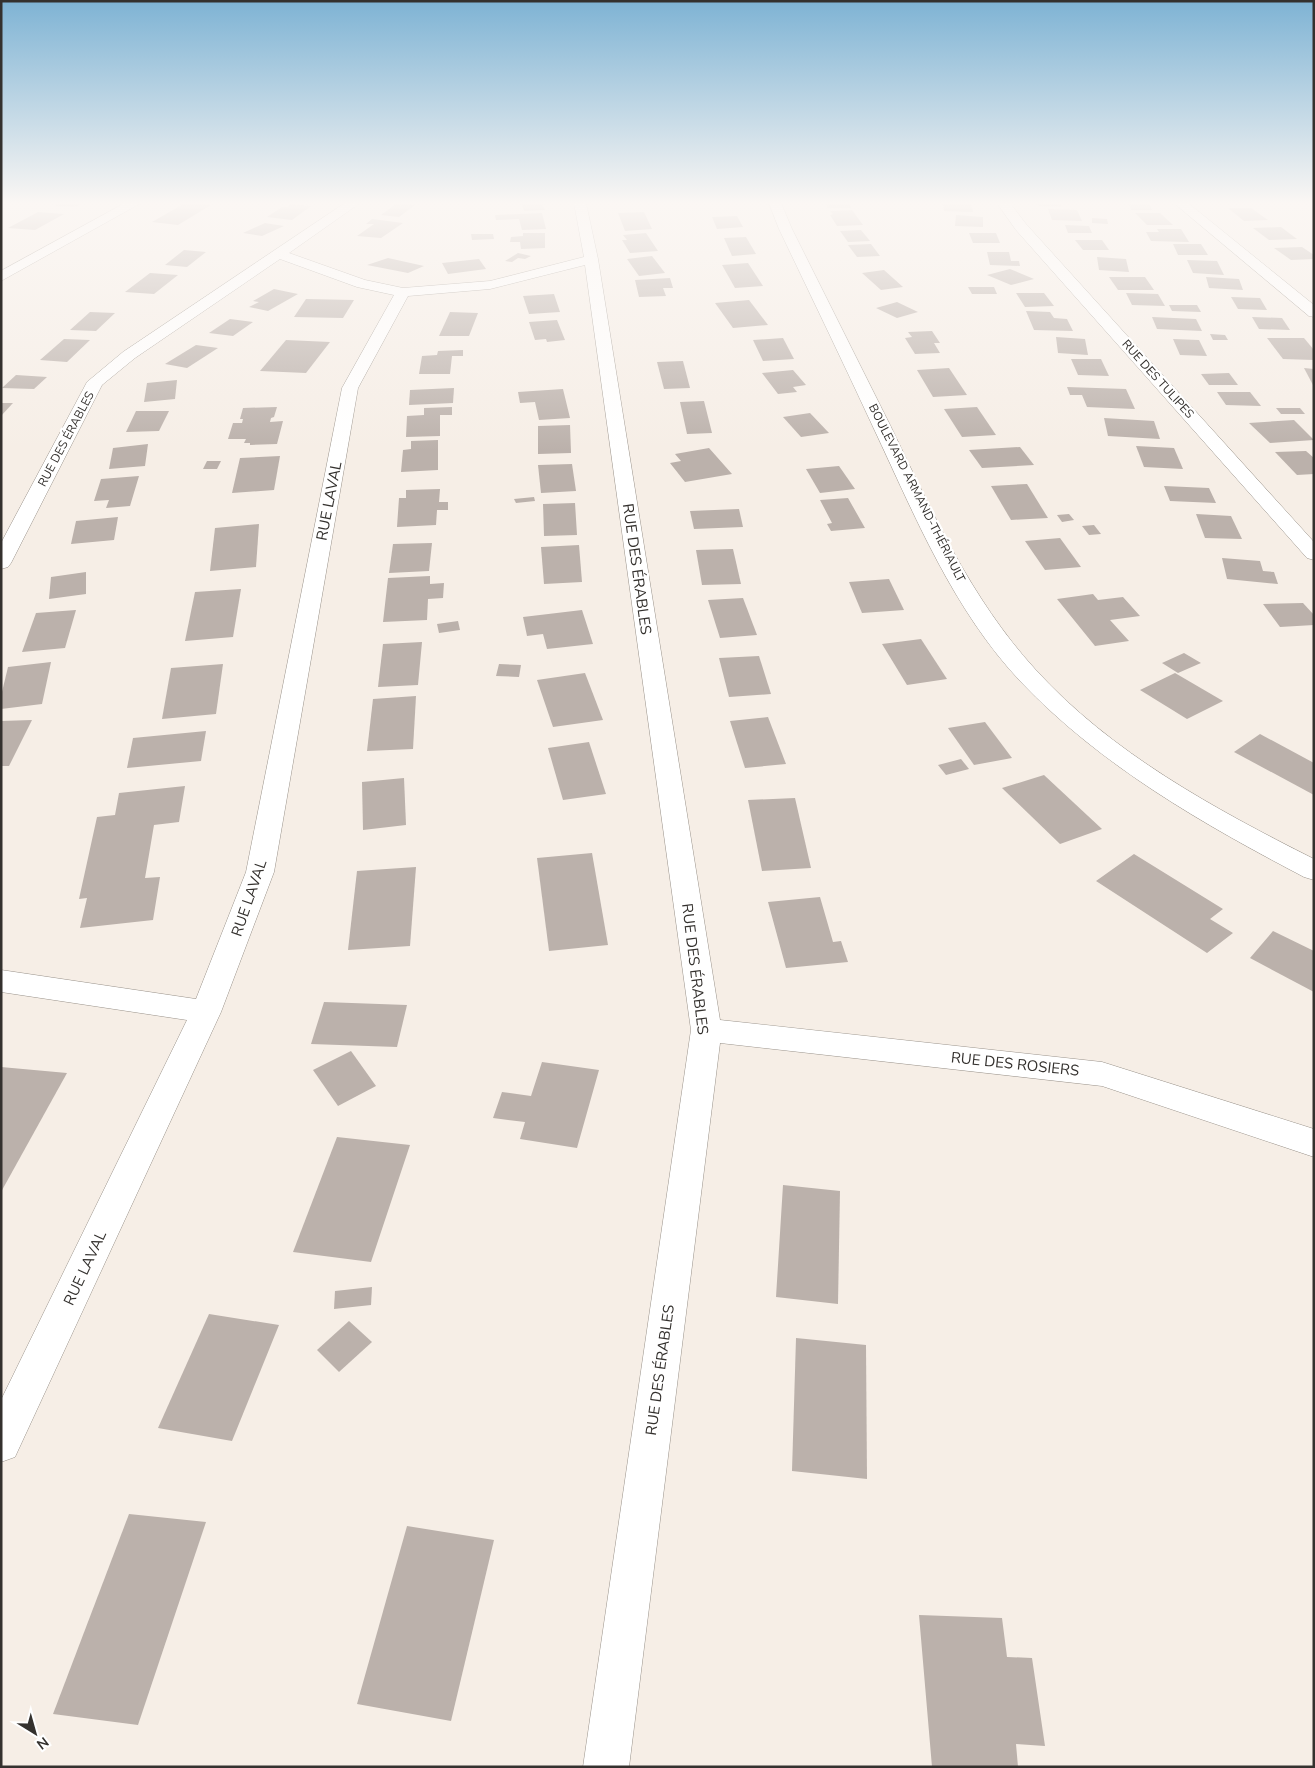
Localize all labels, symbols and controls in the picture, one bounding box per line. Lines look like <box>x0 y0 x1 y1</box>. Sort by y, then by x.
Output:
street label: RUE DES TULIPES <box>1118 336 1198 422</box>
street label: RUE DES ÉRABLES <box>34 389 98 489</box>
street label: BOULEVARD ARMAND-THÉRIAULT <box>865 401 969 586</box>
street label: RUE LAVAL <box>312 460 346 542</box>
street label: RUE DES ÉRABLES <box>618 502 656 636</box>
street label: RUE LAVAL <box>227 857 271 939</box>
street label: RUE DES ÉRABLES <box>677 902 713 1036</box>
street label: RUE DES ROSIERS <box>950 1047 1080 1081</box>
street label: RUE LAVAL <box>59 1227 111 1309</box>
street label: RUE DES ÉRABLES <box>641 1303 679 1437</box>
north arrow <box>10 1708 60 1758</box>
text: N <box>33 1732 52 1754</box>

